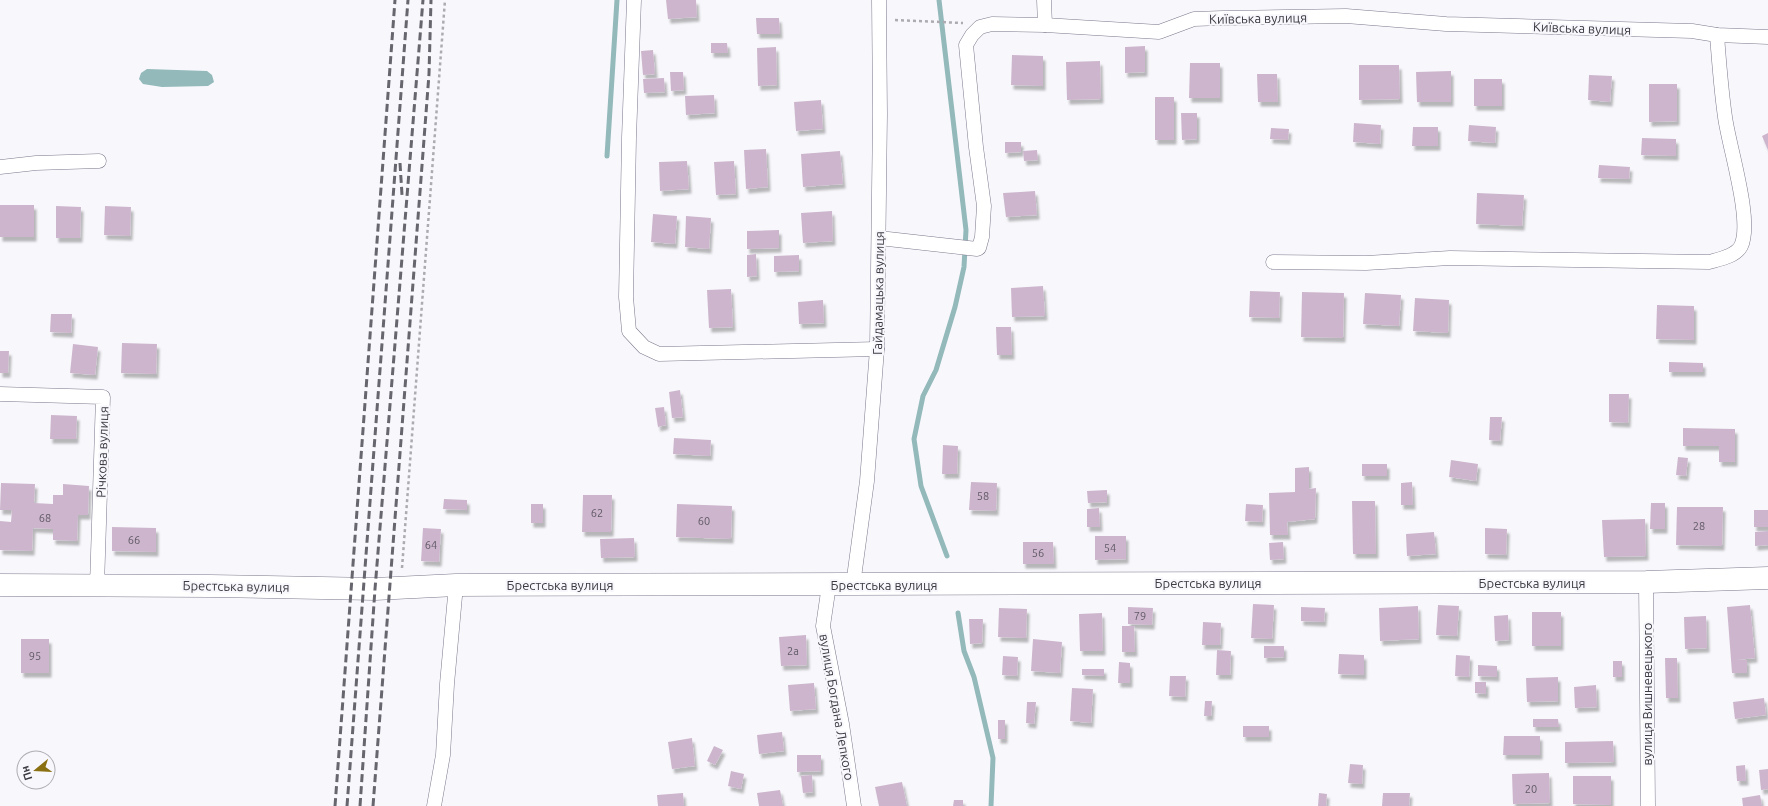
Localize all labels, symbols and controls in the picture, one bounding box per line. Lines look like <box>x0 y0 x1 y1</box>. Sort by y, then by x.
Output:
street label: Київська вулиця <box>1209 10 1307 26</box>
street label: Київська вулиця <box>1533 19 1631 37</box>
street label: Гайдамацька вулиця <box>870 231 886 355</box>
street label: Річкова вулиця <box>93 406 111 498</box>
house number: 58 <box>977 490 989 502</box>
house number: 62 <box>591 507 603 519</box>
house number: 68 <box>39 512 51 524</box>
house number: 60 <box>698 515 710 527</box>
house number: 28 <box>1693 520 1705 532</box>
house number: 66 <box>128 534 140 546</box>
house number: 64 <box>425 539 437 551</box>
house number: 54 <box>1104 542 1116 554</box>
house number: 56 <box>1032 547 1044 559</box>
street label: Брестська вулиця <box>1155 576 1261 590</box>
street label: Брестська вулиця <box>1479 576 1585 590</box>
street label: Брестська вулиця <box>182 578 290 594</box>
street label: Брестська вулиця <box>507 578 613 592</box>
street label: Брестська вулиця <box>831 578 937 592</box>
house number: 79 <box>1134 610 1146 622</box>
street label: вулиця Вишневецького <box>1640 623 1654 765</box>
street label: вулиця Богдана Лепкого <box>817 633 857 781</box>
house number: 2а <box>787 645 799 657</box>
house number: 95 <box>29 650 41 662</box>
north arrow <box>16 750 56 790</box>
text: Пн <box>19 764 34 782</box>
house number: 20 <box>1525 783 1537 795</box>

